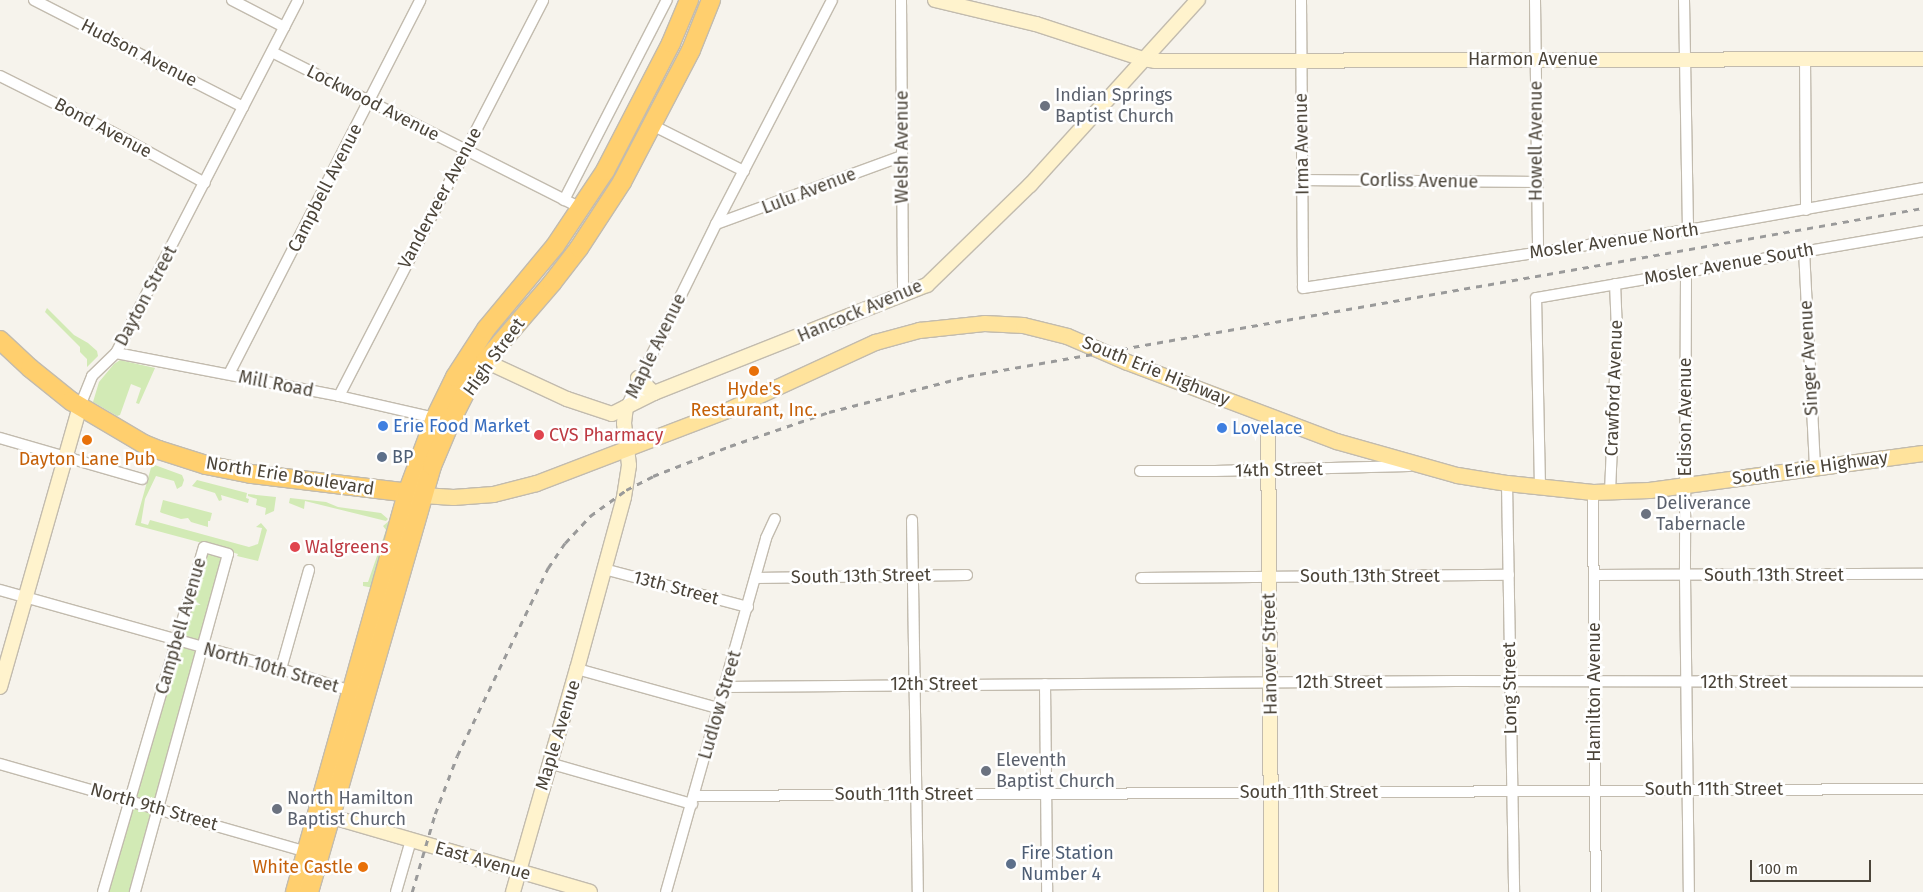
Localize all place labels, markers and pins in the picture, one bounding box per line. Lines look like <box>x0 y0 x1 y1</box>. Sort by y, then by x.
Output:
place label: Indian Springs Baptist Church <box>1055 85 1174 128</box>
marker: Indian Springs Baptist Church <box>1039 100 1051 112</box>
marker: Hyde's Restaurant, Inc. <box>748 365 760 377</box>
place label: Hyde's Restaurant, Inc. <box>691 379 817 422</box>
place label: Erie Food Market <box>393 415 530 437</box>
place label: Lovelace <box>1232 417 1303 439</box>
marker: Erie Food Market <box>377 420 389 432</box>
marker: Lovelace <box>1216 422 1228 434</box>
place label: CVS Pharmacy <box>549 424 663 446</box>
marker: CVS Pharmacy <box>533 429 545 441</box>
marker: Dayton Lane Pub <box>81 434 93 446</box>
place label: BP <box>392 446 413 468</box>
place label: Dayton Lane Pub <box>19 448 155 470</box>
marker: BP <box>376 451 388 463</box>
place label: Deliverance Tabernacle <box>1656 493 1751 536</box>
marker: Deliverance Tabernacle <box>1640 508 1652 520</box>
place label: Walgreens <box>305 536 389 558</box>
marker: Walgreens <box>289 541 301 553</box>
place label: Eleventh Baptist Church <box>996 750 1115 792</box>
marker: Eleventh Baptist Church <box>980 765 992 777</box>
place label: North Hamilton Baptist Church <box>287 788 414 831</box>
marker: North Hamilton Baptist Church <box>271 803 283 815</box>
place label: Fire Station Number 4 <box>1021 843 1114 886</box>
place label: White Castle <box>252 856 353 878</box>
marker: Fire Station Number 4 <box>1005 858 1017 870</box>
marker: White Castle <box>357 861 369 873</box>

